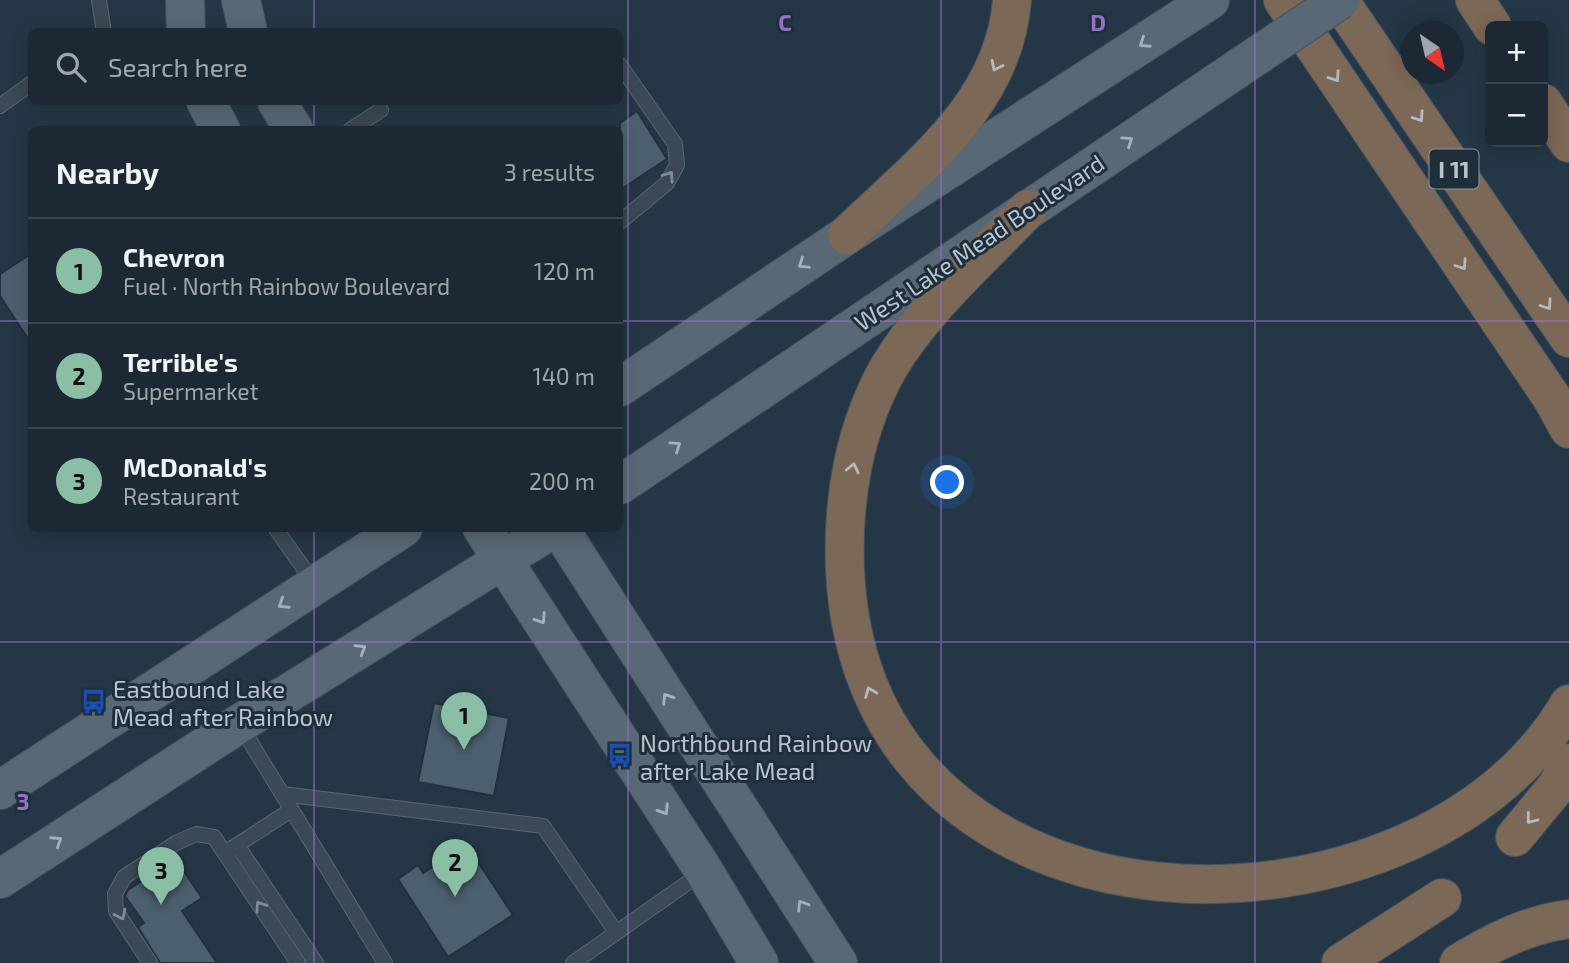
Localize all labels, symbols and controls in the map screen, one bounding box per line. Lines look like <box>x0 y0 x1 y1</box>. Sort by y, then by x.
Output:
text: C <box>778 8 792 36</box>
text: D <box>1090 8 1106 36</box>
north arrow <box>1401 21 1464 84</box>
map controls <box>1485 21 1548 147</box>
button: + <box>1485 21 1548 84</box>
search box <box>28 28 623 105</box>
one-way arrow <box>1139 34 1152 47</box>
icon: search <box>52 48 90 86</box>
text: Search here <box>108 51 248 82</box>
one-way arrow <box>990 59 1004 71</box>
one-way arrow <box>1327 69 1339 82</box>
button: − <box>1485 84 1548 147</box>
one-way arrow <box>1411 109 1423 122</box>
one-way arrow <box>1121 136 1134 149</box>
street label: West Lake Mead Boulevard <box>849 148 1109 336</box>
road number: I 11 <box>1430 150 1478 188</box>
text: Nearby <box>56 154 159 190</box>
text: 3 results <box>504 158 595 186</box>
one-way arrow <box>661 171 674 184</box>
text: Chevron <box>123 241 225 272</box>
one-way arrow <box>798 256 811 268</box>
text: 1 <box>74 257 84 285</box>
text: 120 m <box>534 257 595 285</box>
one-way arrow <box>1454 258 1467 271</box>
text: Fuel · North Rainbow Boulevard <box>123 272 450 300</box>
one-way arrow <box>1539 297 1551 310</box>
text: Terrible's <box>123 346 238 377</box>
text: 2 <box>72 362 86 390</box>
text: 140 m <box>533 362 595 390</box>
text: Supermarket <box>123 377 258 405</box>
one-way arrow <box>668 442 681 455</box>
text: McDonald's <box>123 451 267 482</box>
one-way arrow <box>845 462 859 474</box>
your location <box>930 465 964 499</box>
text: 3 <box>72 467 86 495</box>
text: 200 m <box>529 467 595 495</box>
text: Restaurant <box>123 482 240 510</box>
one-way arrow <box>278 595 291 608</box>
one-way arrow <box>533 612 546 625</box>
one-way arrow <box>354 644 367 657</box>
place label: Eastbound Lake Mead after Rainbow <box>113 674 333 731</box>
one-way arrow <box>864 686 878 698</box>
bus stop icon: Eastbound Lake Mead after Rainbow <box>79 688 107 716</box>
pin: 1 <box>441 692 487 750</box>
one-way arrow <box>662 692 675 705</box>
place label: Northbound Rainbow after Lake Mead <box>640 728 872 785</box>
bus stop icon: Northbound Rainbow after Lake Mead <box>606 742 634 770</box>
text: 3 <box>16 787 30 815</box>
one-way arrow <box>656 803 669 816</box>
one-way arrow <box>1526 812 1539 824</box>
one-way arrow <box>50 837 63 850</box>
pin: 2 <box>432 839 478 897</box>
pin: 3 <box>138 847 184 905</box>
one-way arrow <box>797 900 810 913</box>
one-way arrow <box>256 901 269 914</box>
one-way arrow <box>113 908 127 920</box>

